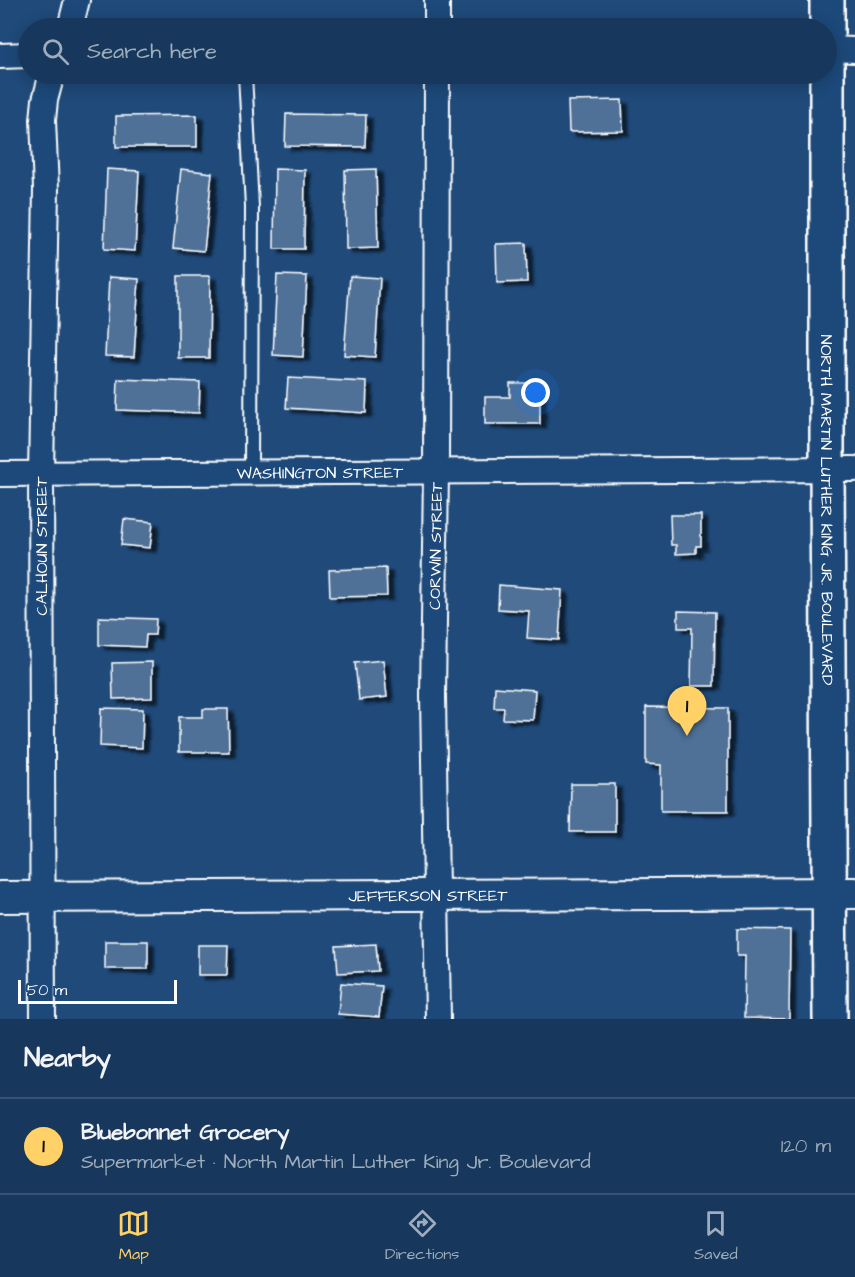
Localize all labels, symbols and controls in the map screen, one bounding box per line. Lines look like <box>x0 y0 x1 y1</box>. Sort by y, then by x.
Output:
search box <box>18 18 837 84</box>
icon: search <box>39 35 72 68</box>
text: Search here <box>87 36 217 67</box>
street label: NORTH MARTIN LUTHER KING JR. BOULEVARD <box>815 335 838 685</box>
your location <box>521 378 550 407</box>
street label: WASHINGTON STREET <box>237 462 403 485</box>
street label: CALHOUN STREET <box>31 476 53 616</box>
street label: CORWIN STREET <box>424 482 448 610</box>
pin: 1 <box>668 686 706 736</box>
street label: JEFFERSON STREET <box>348 885 508 907</box>
scale bar <box>18 977 177 1004</box>
text: 50 m <box>27 979 67 1001</box>
text: Nearby <box>24 1040 111 1076</box>
text: Bluebonnet Grocery <box>81 1117 289 1148</box>
text: 1 <box>42 1132 45 1160</box>
text: 120 m <box>781 1132 831 1160</box>
text: Supermarket · North Martin Luther King Jr. Boulevard <box>81 1148 591 1176</box>
tab: Map <box>117 1207 150 1265</box>
tab: Directions <box>385 1207 459 1265</box>
tab: Saved <box>694 1207 738 1265</box>

